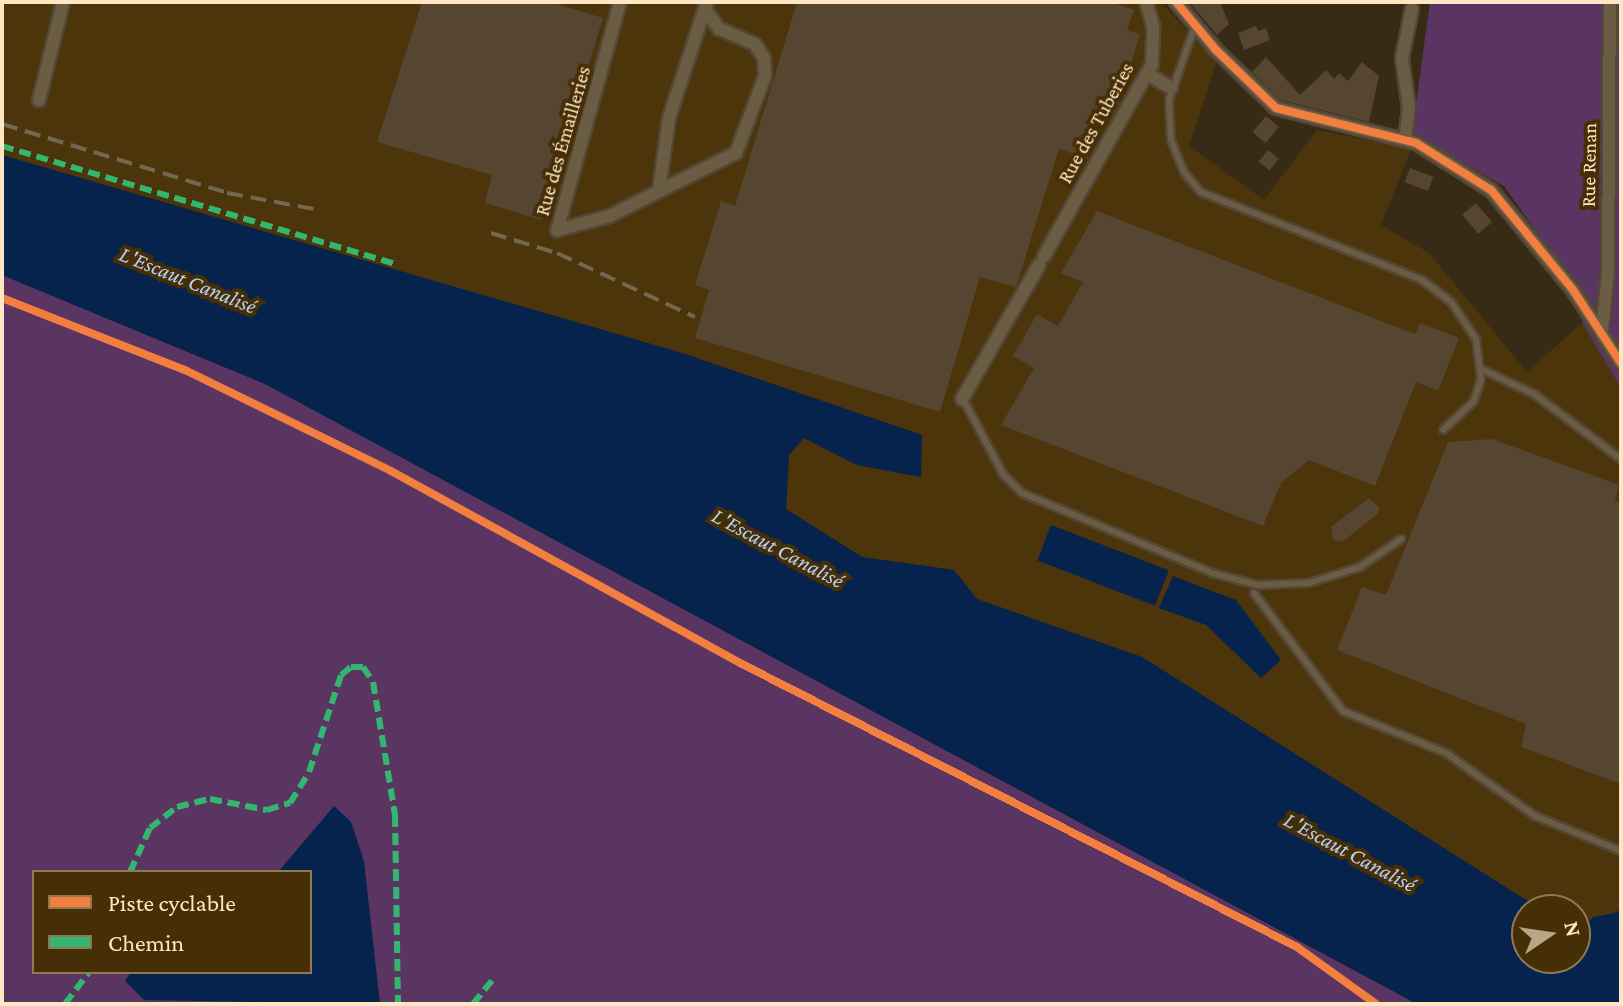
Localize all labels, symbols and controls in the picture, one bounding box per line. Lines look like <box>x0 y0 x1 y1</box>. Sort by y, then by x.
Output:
street label: Rue des Tuberies <box>1053 58 1139 188</box>
street label: Rue des Émailleries <box>530 63 596 219</box>
street label: Rue Renan <box>1576 123 1602 207</box>
water label: L'Escaut Canalisé <box>116 241 260 319</box>
water label: L'Escaut Canalisé <box>708 502 848 594</box>
water label: L'Escaut Canalisé <box>1280 806 1420 898</box>
legend <box>32 870 312 974</box>
text: Piste cyclable <box>108 889 236 916</box>
north arrow <box>1511 894 1591 974</box>
text: N <box>1559 919 1587 939</box>
text: Chemin <box>108 929 184 956</box>

